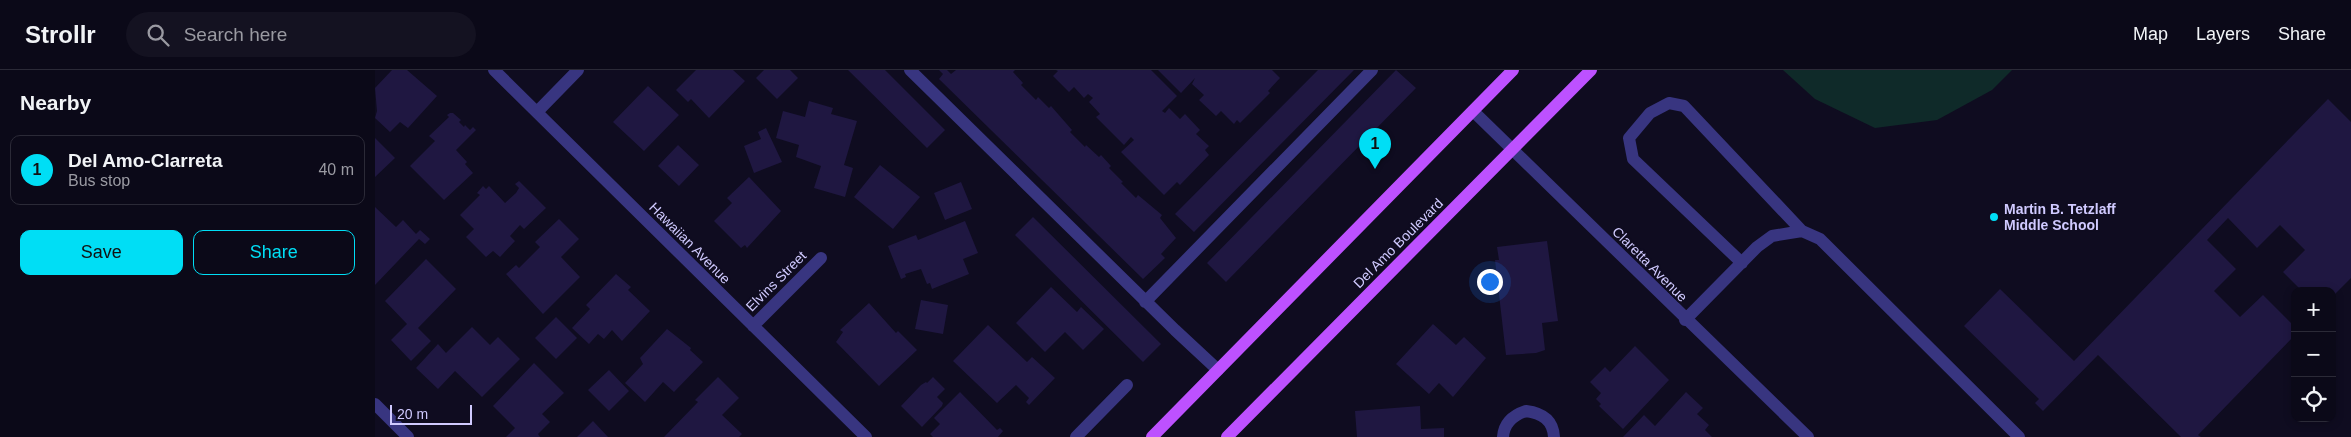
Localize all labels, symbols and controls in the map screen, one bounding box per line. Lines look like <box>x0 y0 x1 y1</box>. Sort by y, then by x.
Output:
search box <box>126 12 476 57</box>
text: Strollr <box>25 21 96 48</box>
icon: search <box>144 21 172 49</box>
text: Search here <box>184 24 287 45</box>
text: Map <box>2133 24 2168 44</box>
text: Layers <box>2196 24 2250 44</box>
text: Share <box>2278 24 2326 44</box>
text: Nearby <box>20 91 91 114</box>
pin: 1 <box>1359 128 1391 169</box>
text: Del Amo-Clarreta <box>68 150 223 171</box>
text: 1 <box>33 161 41 178</box>
text: 40 m <box>318 161 354 178</box>
text: Bus stop <box>68 172 130 189</box>
street label: Del Amo Boulevard <box>1350 195 1446 291</box>
street label: Hawaiian Avenue <box>646 199 734 287</box>
place label: Martin B. Tetzlaff Middle School <box>2004 201 2116 233</box>
marker: Martin B. Tetzlaff Middle School <box>1988 211 2000 223</box>
street label: Claretta Avenue <box>1609 223 1691 305</box>
button: Save <box>20 230 183 275</box>
button: Share <box>193 230 355 275</box>
street label: Elvins Street <box>743 247 810 314</box>
your location <box>1477 269 1503 295</box>
map controls <box>2291 287 2336 422</box>
button: + <box>2291 287 2336 332</box>
button: − <box>2291 332 2336 377</box>
button: locate <box>2291 377 2336 422</box>
scale bar <box>390 402 473 425</box>
text: 20 m <box>397 406 428 422</box>

